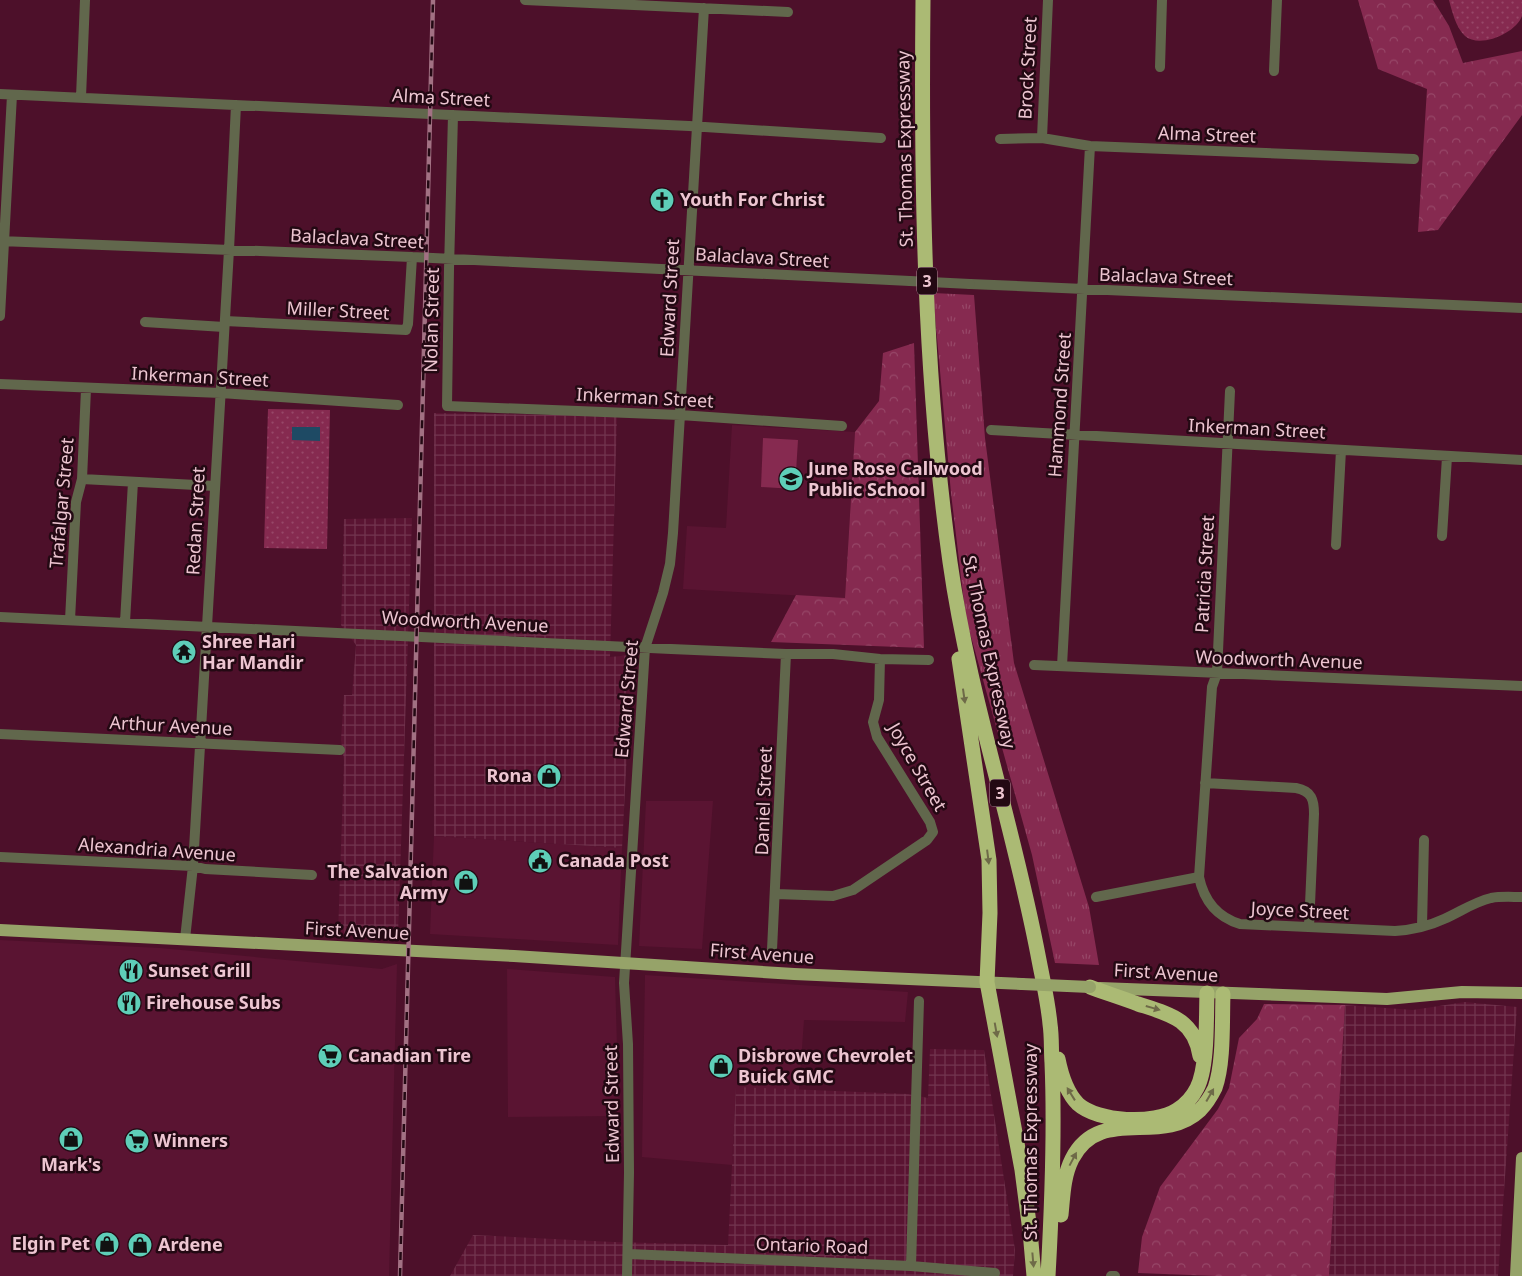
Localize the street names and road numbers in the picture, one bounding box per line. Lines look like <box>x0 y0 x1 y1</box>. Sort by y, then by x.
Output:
street label: Brock Street <box>1012 15 1042 120</box>
street label: St. Thomas Expressway <box>890 50 918 248</box>
street label: Alma Street <box>391 82 491 112</box>
street label: Alma Street <box>1158 120 1257 148</box>
street label: Balaclava Street <box>289 223 425 254</box>
street label: Edward Street <box>654 238 684 358</box>
street label: Balaclava Street <box>694 242 830 273</box>
street label: Balaclava Street <box>1099 262 1234 290</box>
street label: Nolan Street <box>418 267 444 373</box>
road number: 3 <box>917 268 937 294</box>
street label: Miller Street <box>286 295 391 325</box>
street label: Hammond Street <box>1042 331 1076 478</box>
street label: Inkerman Street <box>131 360 270 392</box>
street label: Inkerman Street <box>576 381 715 413</box>
street label: Inkerman Street <box>1188 412 1327 444</box>
street label: Trafalgar Street <box>43 436 79 569</box>
street label: Redan Street <box>180 466 210 576</box>
street label: Patricia Street <box>1189 514 1219 633</box>
street label: St. Thomas Expressway <box>958 553 1022 751</box>
street label: Woodworth Avenue <box>381 605 549 637</box>
street label: Edward Street <box>609 638 643 759</box>
street label: Woodworth Avenue <box>1195 644 1363 674</box>
street label: Arthur Avenue <box>109 710 233 740</box>
street label: Joyce Street <box>882 716 953 816</box>
street label: Daniel Street <box>749 746 777 856</box>
road number: 3 <box>990 780 1010 806</box>
street label: Alexandria Avenue <box>78 832 237 866</box>
street label: Joyce Street <box>1248 895 1350 925</box>
street label: First Avenue <box>304 915 410 945</box>
street label: First Avenue <box>709 937 815 969</box>
street label: First Avenue <box>1113 957 1219 987</box>
street label: St. Thomas Expressway <box>1018 1043 1042 1240</box>
street label: Edward Street <box>598 1044 624 1163</box>
street label: Ontario Road <box>755 1231 869 1259</box>

